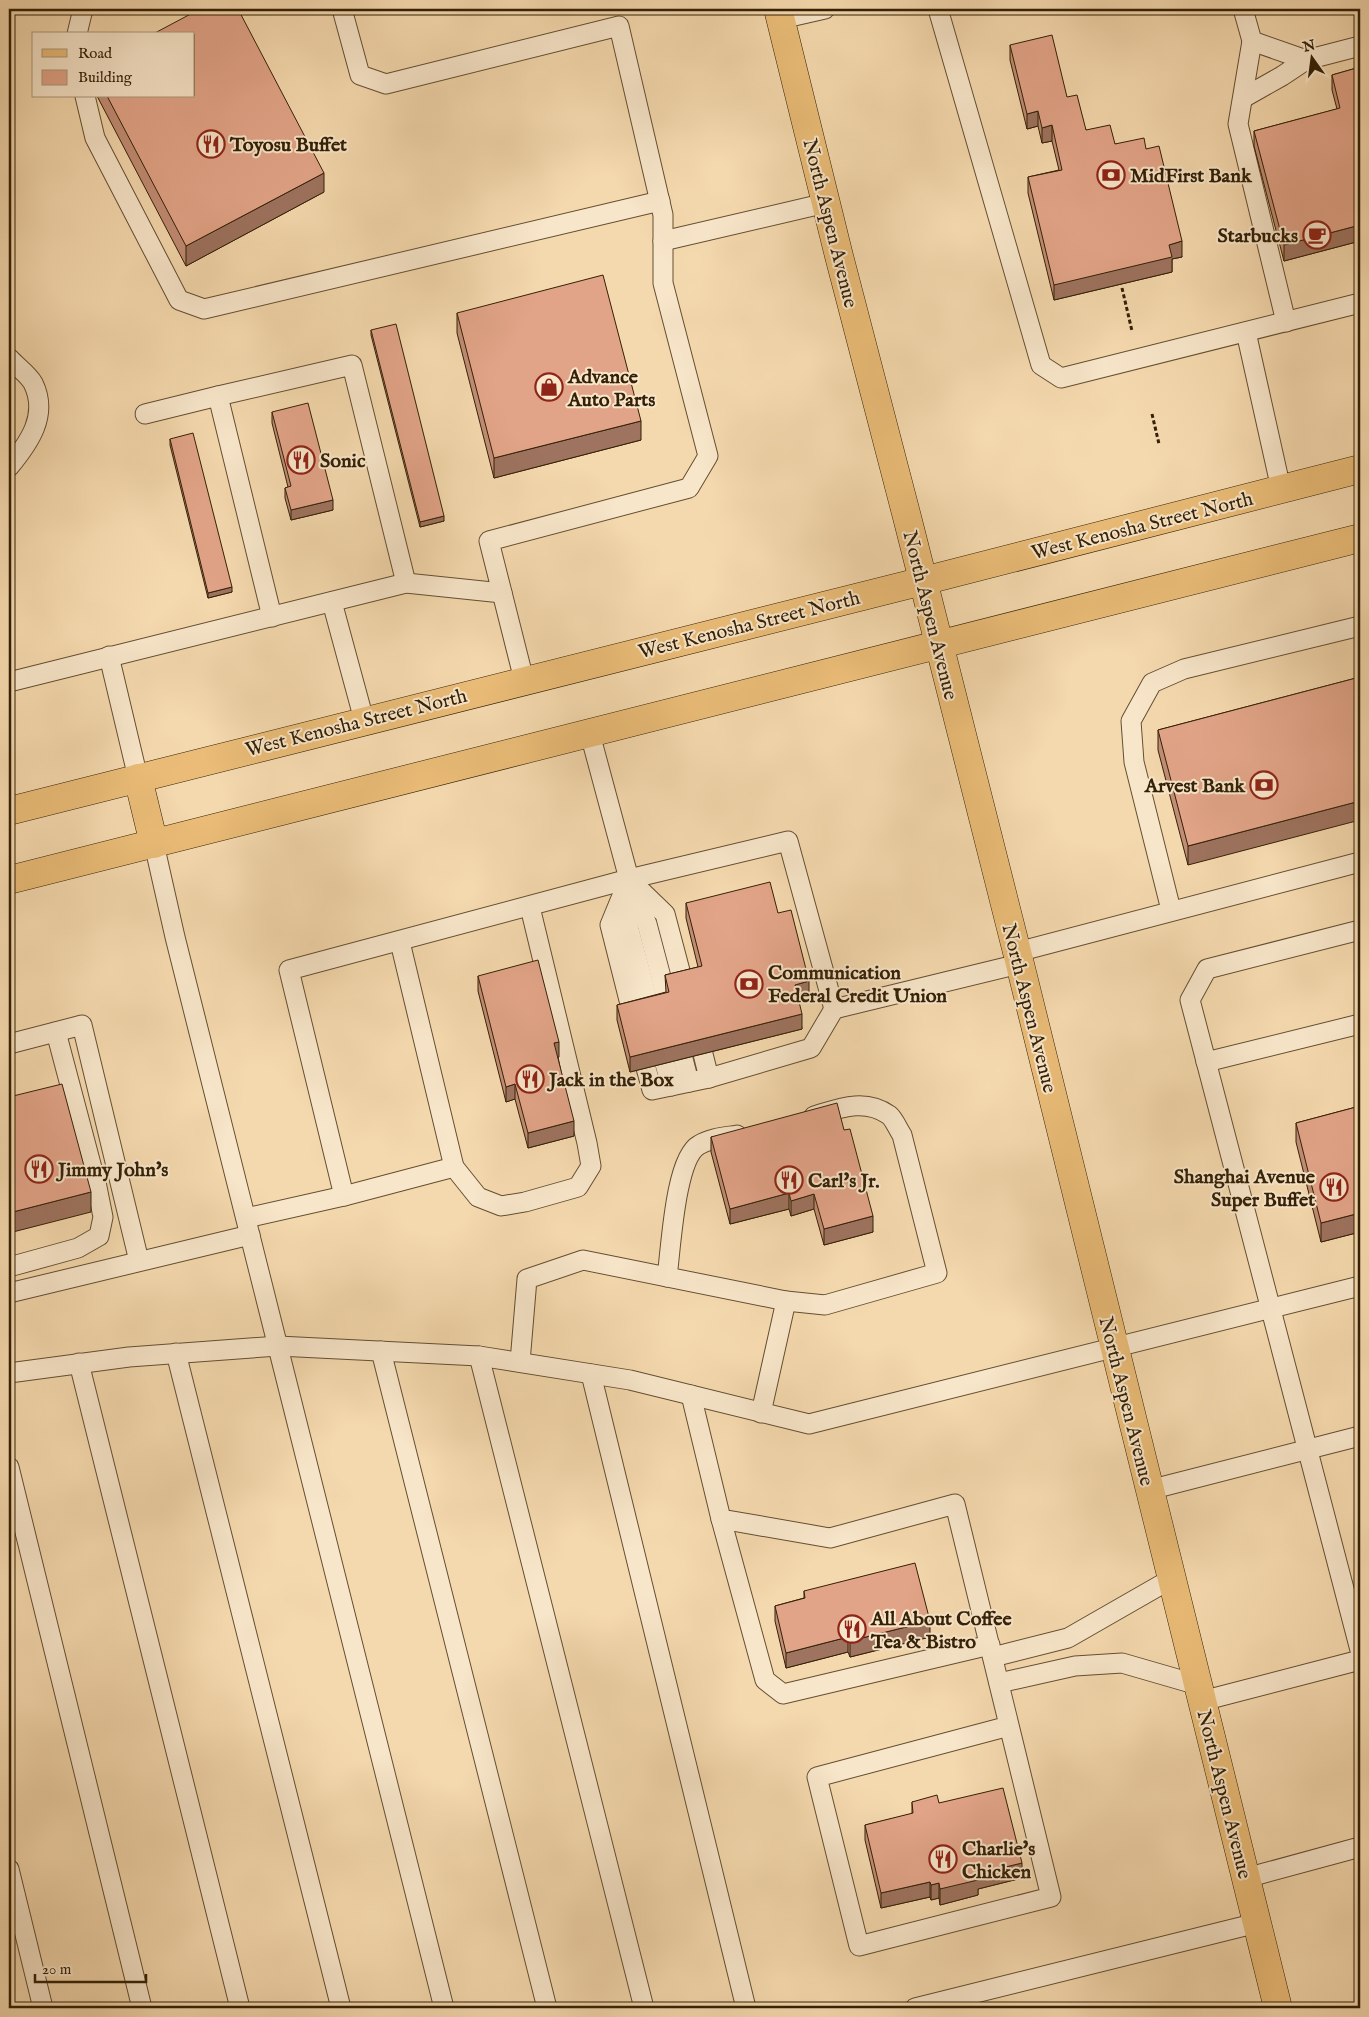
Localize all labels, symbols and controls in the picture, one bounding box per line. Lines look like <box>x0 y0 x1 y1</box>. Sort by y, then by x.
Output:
legend <box>32 32 195 98</box>
north arrow <box>1286 32 1336 82</box>
text: N <box>1300 36 1317 57</box>
text: Road <box>78 44 113 63</box>
text: Building <box>78 68 133 87</box>
restaurant icon: Toyosu Buffet <box>196 129 226 159</box>
place label: Toyosu Buffet <box>229 133 347 158</box>
street label: North Aspen Avenue <box>796 136 863 311</box>
bank icon: MidFirst Bank <box>1096 160 1126 190</box>
place label: MidFirst Bank <box>1130 164 1253 189</box>
cafe icon: Starbucks <box>1302 220 1332 250</box>
place label: Starbucks <box>1218 224 1298 249</box>
place label: Advance Auto Parts <box>567 365 655 413</box>
shop icon: Advance Auto Parts <box>534 372 564 402</box>
restaurant icon: Sonic <box>286 445 316 475</box>
place label: Sonic <box>320 449 366 474</box>
street label: West Kenosha Street North <box>1029 487 1256 566</box>
street label: North Aspen Avenue <box>896 528 963 703</box>
street label: West Kenosha Street North <box>636 586 863 665</box>
street label: West Kenosha Street North <box>243 684 470 763</box>
bank icon: Arvest Bank <box>1249 770 1279 800</box>
place label: Arvest Bank <box>1144 774 1246 799</box>
street label: North Aspen Avenue <box>995 921 1062 1096</box>
place label: Communication Federal Credit Union <box>768 961 947 1009</box>
bank icon: Communication Federal Credit Union <box>734 969 764 999</box>
restaurant icon: Jack in the Box <box>515 1064 545 1094</box>
place label: Jack in the Box <box>546 1068 674 1093</box>
restaurant icon: Jimmy John's <box>24 1154 54 1184</box>
place label: Jimmy John's <box>55 1158 168 1183</box>
restaurant icon: Carl's Jr. <box>774 1165 804 1195</box>
place label: Shanghai Avenue Super Buffet <box>1174 1165 1316 1213</box>
place label: Carl's Jr. <box>808 1169 880 1194</box>
restaurant icon: Shanghai Avenue Super Buffet <box>1319 1172 1349 1202</box>
street label: North Aspen Avenue <box>1092 1314 1159 1489</box>
place label: All About Coffee Tea & Bistro <box>870 1607 1013 1655</box>
restaurant icon: All About Coffee Tea & Bistro <box>837 1614 867 1644</box>
street label: North Aspen Avenue <box>1190 1707 1257 1882</box>
place label: Charlie's Chicken <box>962 1837 1035 1885</box>
restaurant icon: Charlie's Chicken <box>928 1844 958 1874</box>
scale bar <box>35 1952 146 1984</box>
text: 20 m <box>42 1960 72 1979</box>

